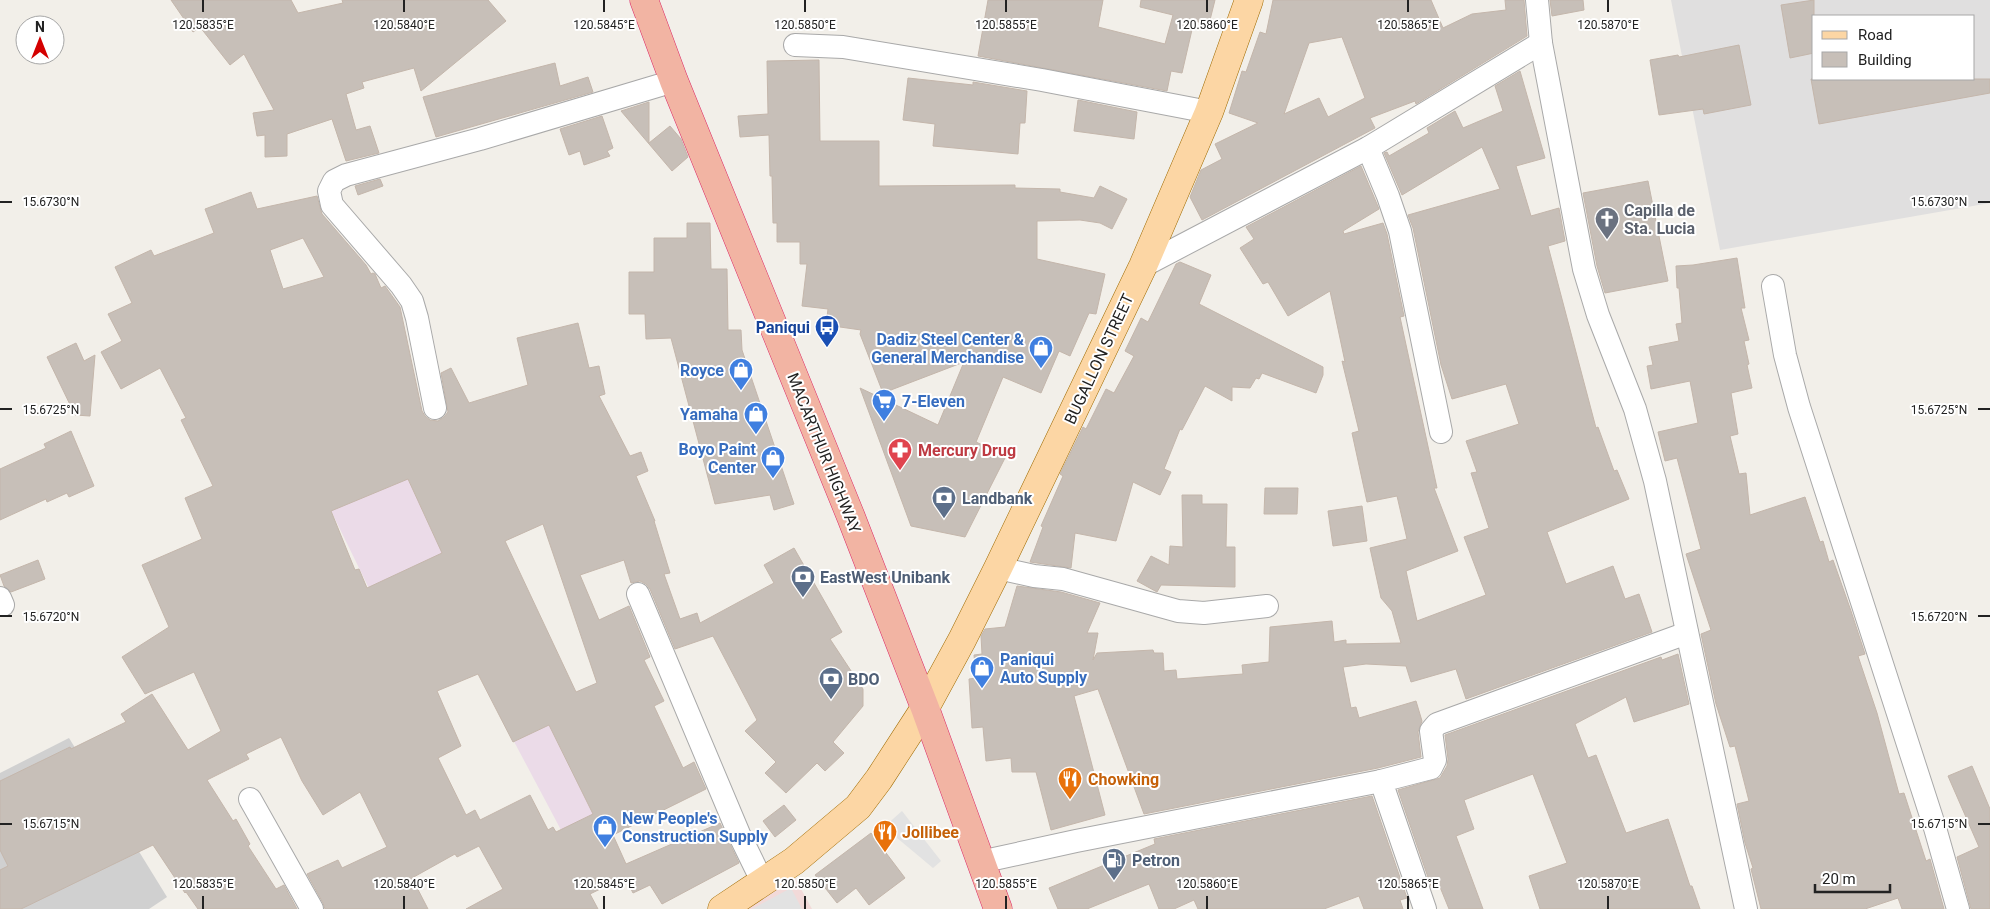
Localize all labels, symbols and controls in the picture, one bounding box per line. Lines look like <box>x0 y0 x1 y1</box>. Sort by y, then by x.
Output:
north arrow <box>15 15 65 65</box>
legend <box>1812 15 1975 80</box>
text: 120.5835°E <box>172 18 234 32</box>
text: 120.5840°E <box>373 18 435 32</box>
text: 120.5845°E <box>573 18 635 32</box>
text: 120.5850°E <box>774 18 836 32</box>
text: 120.5855°E <box>975 18 1037 32</box>
text: 120.5860°E <box>1176 18 1238 32</box>
text: 120.5865°E <box>1377 18 1439 32</box>
text: 120.5870°E <box>1577 18 1639 32</box>
text: N <box>35 19 45 35</box>
text: Road <box>1858 26 1892 44</box>
text: Building <box>1858 51 1912 69</box>
text: 15.6730°N <box>23 195 79 209</box>
text: 15.6730°N <box>1911 195 1967 209</box>
place label: Capilla de Sta. Lucia <box>1624 201 1695 238</box>
church icon: Capilla de Sta. Lucia <box>1594 206 1620 240</box>
street label: BUGALLON STREET <box>1060 290 1138 427</box>
bus stop icon: Paniqui <box>814 314 840 348</box>
place label: Paniqui <box>756 318 810 337</box>
place label: Dadiz Steel Center & General Merchandise <box>871 330 1024 367</box>
shop icon: Dadiz Steel Center & General Merchandise <box>1028 335 1054 369</box>
shop icon: Royce <box>728 357 754 391</box>
place label: Royce <box>680 361 724 380</box>
street label: MACARTHUR HIGHWAY <box>783 370 865 536</box>
supermarket icon: 7-Eleven <box>871 388 897 422</box>
place label: 7-Eleven <box>902 392 965 411</box>
shop icon: Yamaha <box>743 401 769 435</box>
text: 15.6725°N <box>23 403 79 417</box>
text: 15.6725°N <box>1911 403 1967 417</box>
place label: Yamaha <box>680 405 738 424</box>
pharmacy icon: Mercury Drug <box>887 437 913 471</box>
place label: Boyo Paint Center <box>679 440 757 477</box>
place label: Mercury Drug <box>918 441 1016 460</box>
shop icon: Boyo Paint Center <box>760 445 786 479</box>
bank icon: Landbank <box>931 485 957 519</box>
place label: Landbank <box>962 489 1033 508</box>
bank icon: EastWest Unibank <box>790 564 816 598</box>
place label: EastWest Unibank <box>820 568 950 587</box>
text: 15.6720°N <box>23 610 79 624</box>
text: 15.6720°N <box>1911 610 1967 624</box>
place label: Paniqui Auto Supply <box>1000 650 1088 687</box>
shop icon: Paniqui Auto Supply <box>969 655 995 689</box>
bank icon: BDO <box>818 666 844 700</box>
place label: BDO <box>848 670 880 689</box>
restaurant icon: Chowking <box>1057 766 1083 800</box>
place label: Chowking <box>1088 770 1159 789</box>
place label: New People's Construction Supply <box>622 809 769 846</box>
shop icon: New People's Construction Supply <box>592 814 618 848</box>
text: 15.6715°N <box>23 817 79 831</box>
text: 15.6715°N <box>1911 817 1967 831</box>
restaurant icon: Jollibee <box>872 819 898 853</box>
place label: Jollibee <box>902 823 959 842</box>
fuel station icon: Petron <box>1101 847 1127 881</box>
place label: Petron <box>1132 851 1180 870</box>
scale bar <box>1815 862 1890 894</box>
text: 20 m <box>1822 870 1856 888</box>
text: 120.5835°E <box>172 877 234 891</box>
text: 120.5840°E <box>373 877 435 891</box>
text: 120.5845°E <box>573 877 635 891</box>
text: 120.5850°E <box>774 877 836 891</box>
text: 120.5855°E <box>975 877 1037 891</box>
text: 120.5860°E <box>1176 877 1238 891</box>
text: 120.5865°E <box>1377 877 1439 891</box>
text: 120.5870°E <box>1577 877 1639 891</box>

